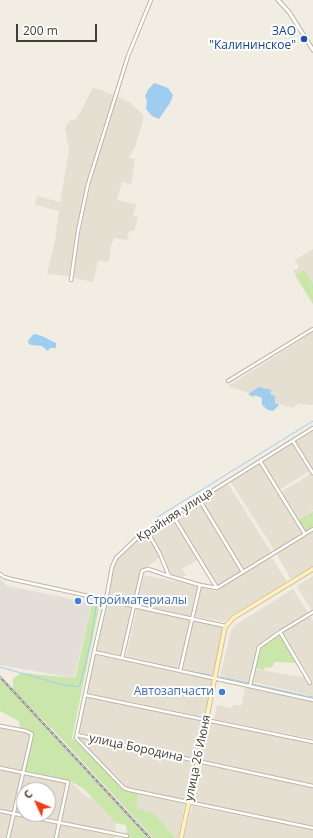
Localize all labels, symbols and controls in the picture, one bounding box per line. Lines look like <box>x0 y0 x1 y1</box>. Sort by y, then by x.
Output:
scale bar <box>18 16 99 42</box>
text: 200 m <box>23 22 58 39</box>
place label: ЗАО "Калининское" <box>209 25 296 53</box>
marker: ЗАО "Калининское" <box>299 34 309 44</box>
street label: Крайняя улица <box>134 485 216 545</box>
place label: Стройматериалы <box>86 594 187 608</box>
marker: Стройматериалы <box>73 596 83 606</box>
place label: Автозапчасти <box>134 685 214 699</box>
marker: Автозапчасти <box>217 687 227 697</box>
street label: улица 26 Июня <box>182 713 214 803</box>
street label: улица Бородина <box>88 731 184 765</box>
north arrow <box>16 782 56 822</box>
text: С <box>20 786 36 802</box>

